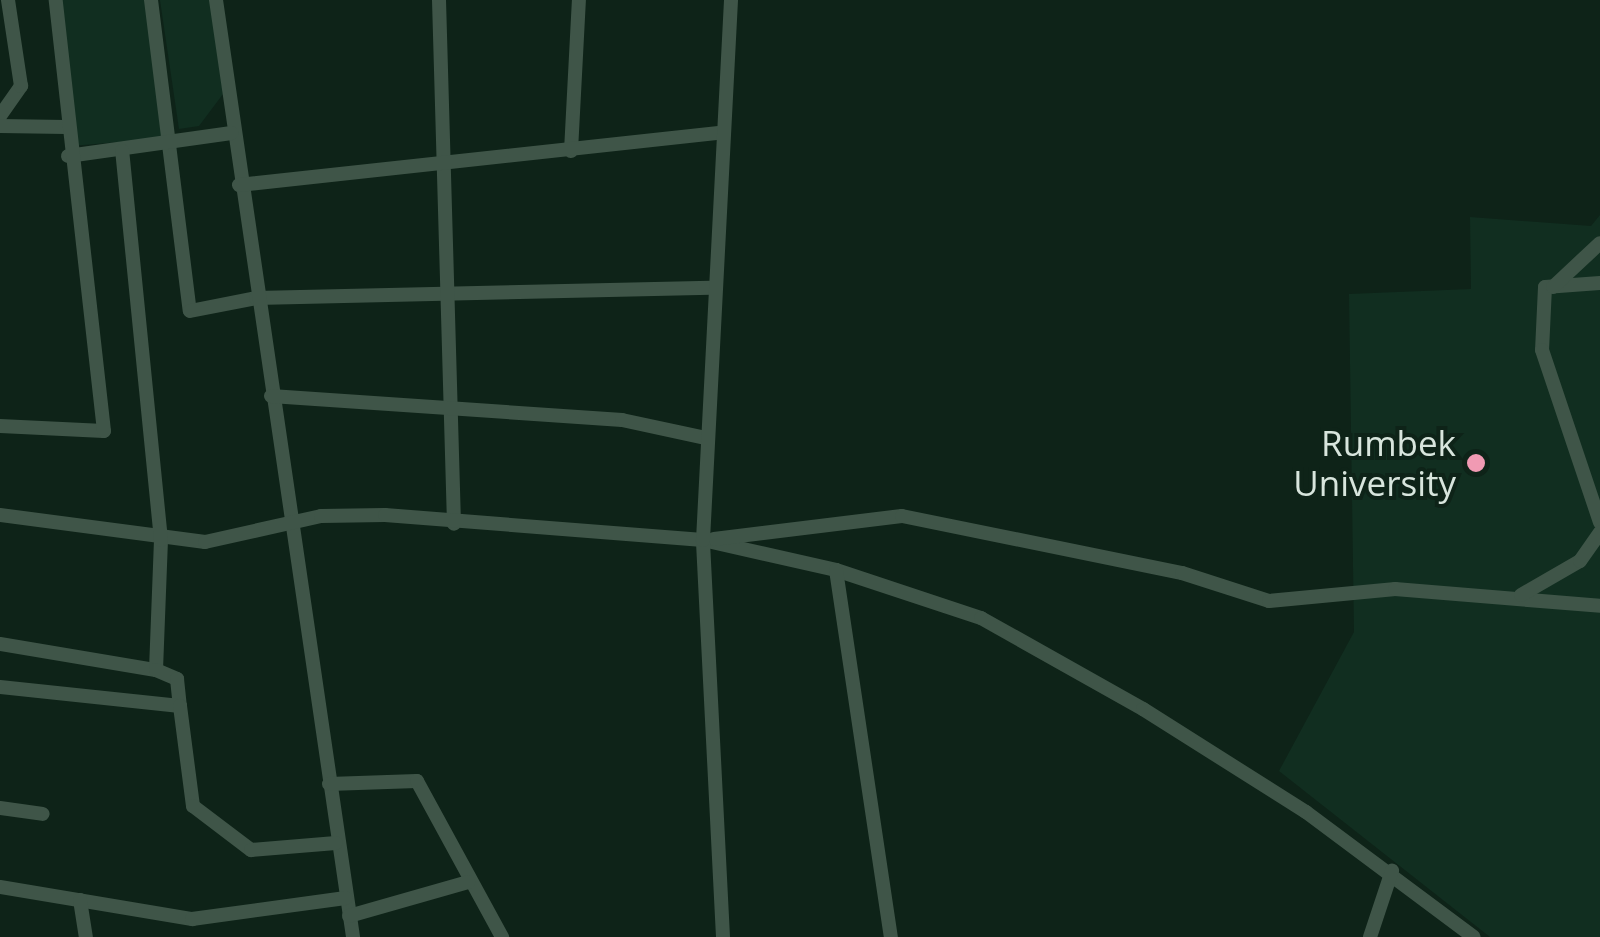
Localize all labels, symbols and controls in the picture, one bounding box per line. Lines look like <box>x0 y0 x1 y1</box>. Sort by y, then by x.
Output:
place label: Rumbek University <box>1293 422 1456 504</box>
marker: Rumbek University <box>1465 452 1487 474</box>

